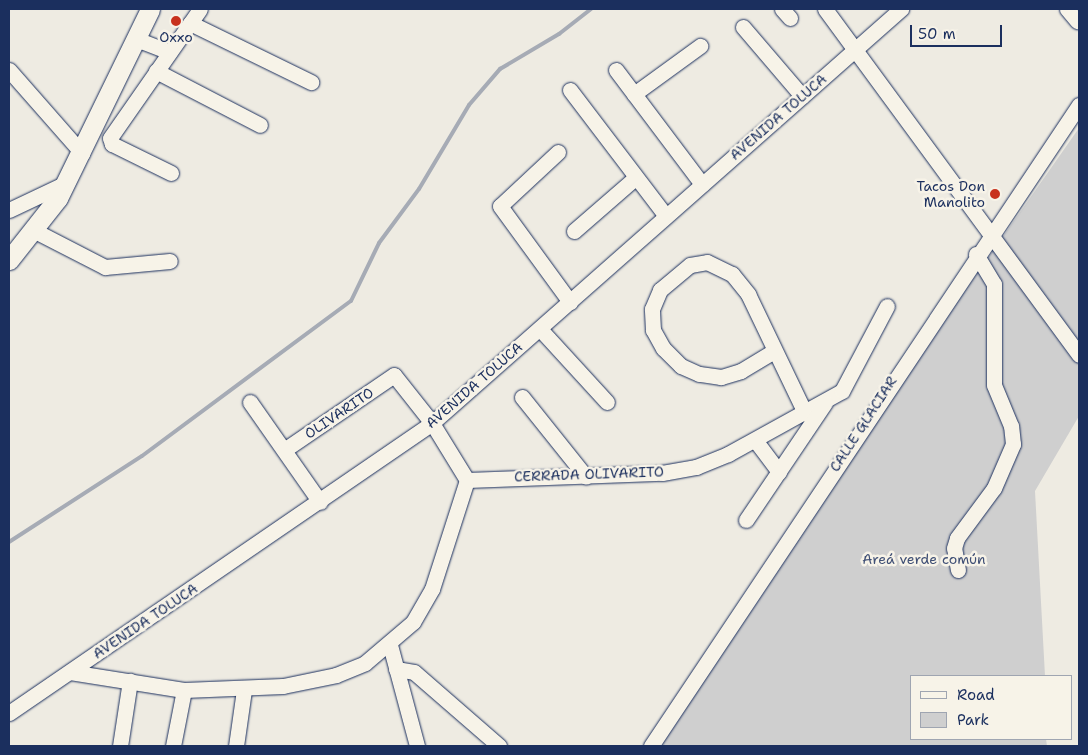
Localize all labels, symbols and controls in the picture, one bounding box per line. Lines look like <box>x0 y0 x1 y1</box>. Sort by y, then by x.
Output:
marker: Oxxo <box>170 15 182 27</box>
scale bar <box>913 15 1006 47</box>
text: 50 m <box>918 24 956 44</box>
place label: Oxxo <box>159 29 193 45</box>
street label: AVENIDA TOLUCA <box>726 70 830 164</box>
place label: Tacos Don Manolito <box>917 178 985 210</box>
marker: Tacos Don Manolito <box>989 188 1001 200</box>
street label: AVENIDA TOLUCA <box>422 338 526 432</box>
street label: CALLE GLACIAR <box>826 373 900 475</box>
street label: OLIVARITO <box>301 384 377 442</box>
street label: CERRADA OLIVARITO <box>514 463 664 485</box>
park label: Areá verde común <box>862 551 986 567</box>
street label: AVENIDA TOLUCA <box>90 580 200 662</box>
legend <box>910 675 1073 740</box>
text: Road <box>957 685 995 705</box>
text: Park <box>957 710 989 730</box>

